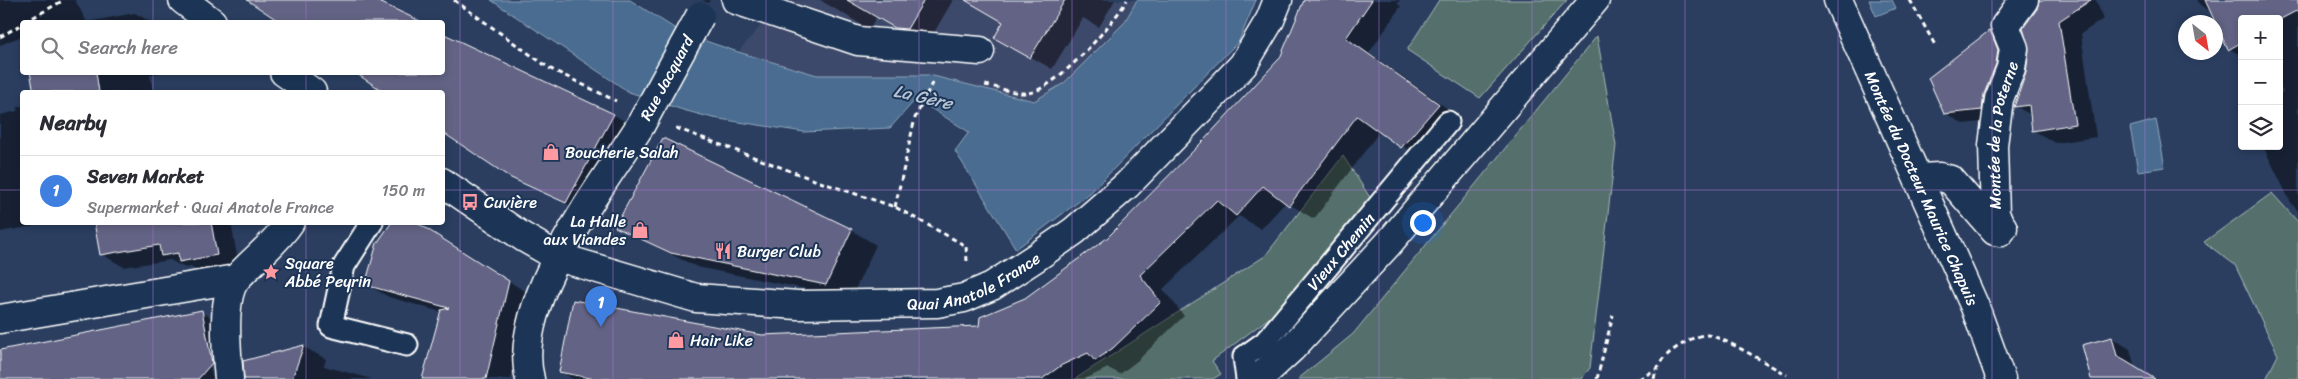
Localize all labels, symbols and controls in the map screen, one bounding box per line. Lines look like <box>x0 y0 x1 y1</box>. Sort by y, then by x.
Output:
north arrow <box>2178 15 2223 60</box>
map controls <box>2238 15 2283 150</box>
button: + <box>2238 15 2283 60</box>
search box <box>20 20 445 75</box>
street label: Rue Jacquard <box>632 29 703 126</box>
text: Search here <box>78 31 178 64</box>
icon: search <box>38 34 66 62</box>
street label: Montée de la Poterne <box>1979 60 2027 210</box>
button: − <box>2238 60 2283 105</box>
street label: Montée du Docteur Maurice Chapuis <box>1856 66 1987 311</box>
water label: La Gère <box>891 75 957 120</box>
text: Nearby <box>40 104 106 142</box>
button: layers <box>2238 105 2283 150</box>
place label: Boucherie Salah <box>565 138 678 167</box>
shop icon: Boucherie Salah <box>541 142 561 162</box>
text: Seven Market <box>87 160 204 193</box>
text: 1 <box>53 176 59 205</box>
text: 150 m <box>382 176 425 205</box>
place label: Cuvière <box>484 188 537 217</box>
bus stop icon: Cuvière <box>460 192 480 212</box>
text: Supermarket · Quai Anatole France <box>87 193 334 222</box>
street label: Vieux Chemin <box>1299 206 1383 297</box>
place label: La Halle aux Viandes <box>543 207 627 254</box>
your location <box>1410 210 1436 236</box>
shop icon: La Halle aux Viandes <box>630 220 650 240</box>
place label: Burger Club <box>737 237 821 266</box>
restaurant icon: Burger Club <box>713 241 733 261</box>
street label: Quai Anatole France <box>907 244 1046 318</box>
place label: Square Abbé Peyrin <box>284 249 371 296</box>
place icon: Square Abbé Peyrin <box>261 262 281 282</box>
pin: 1 <box>585 286 617 327</box>
place label: Hair Like <box>690 326 753 355</box>
shop icon: Hair Like <box>666 330 686 350</box>

